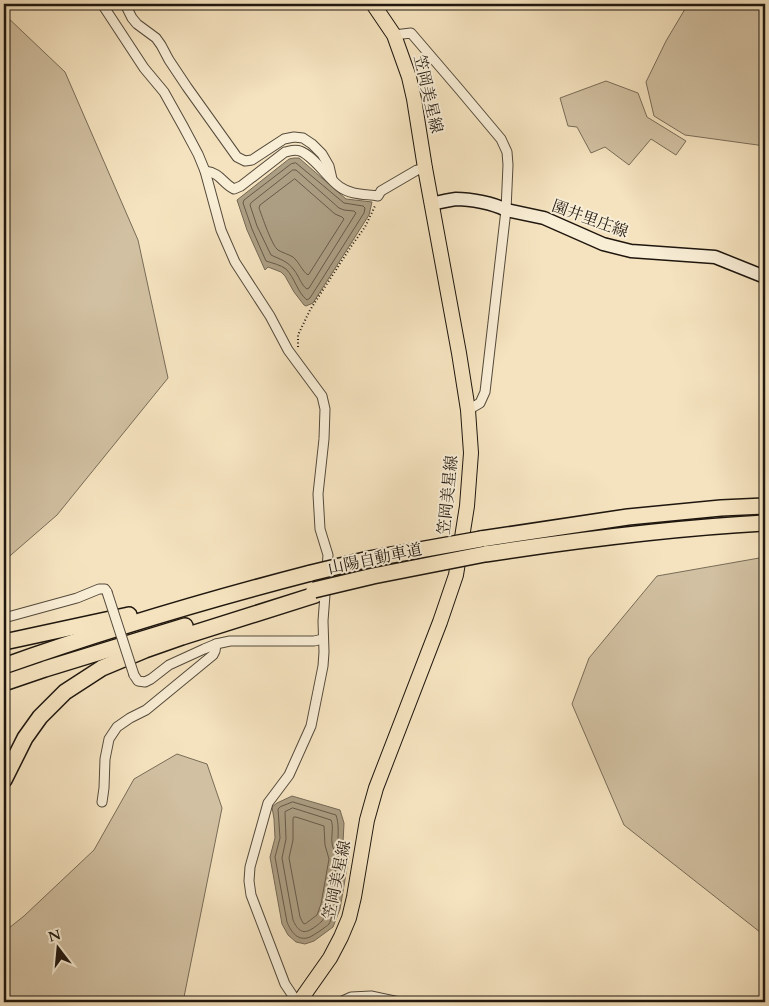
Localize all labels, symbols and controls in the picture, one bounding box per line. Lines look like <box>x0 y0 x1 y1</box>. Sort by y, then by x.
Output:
street label: 笠岡美星線 <box>408 53 448 135</box>
street label: 園井里庄線 <box>549 195 631 243</box>
street label: 笠岡美星線 <box>433 454 463 536</box>
street label: 山陽自動車道 <box>326 538 424 580</box>
street label: 笠岡美星線 <box>318 839 356 921</box>
north arrow <box>32 924 82 974</box>
text: N <box>46 925 63 947</box>

